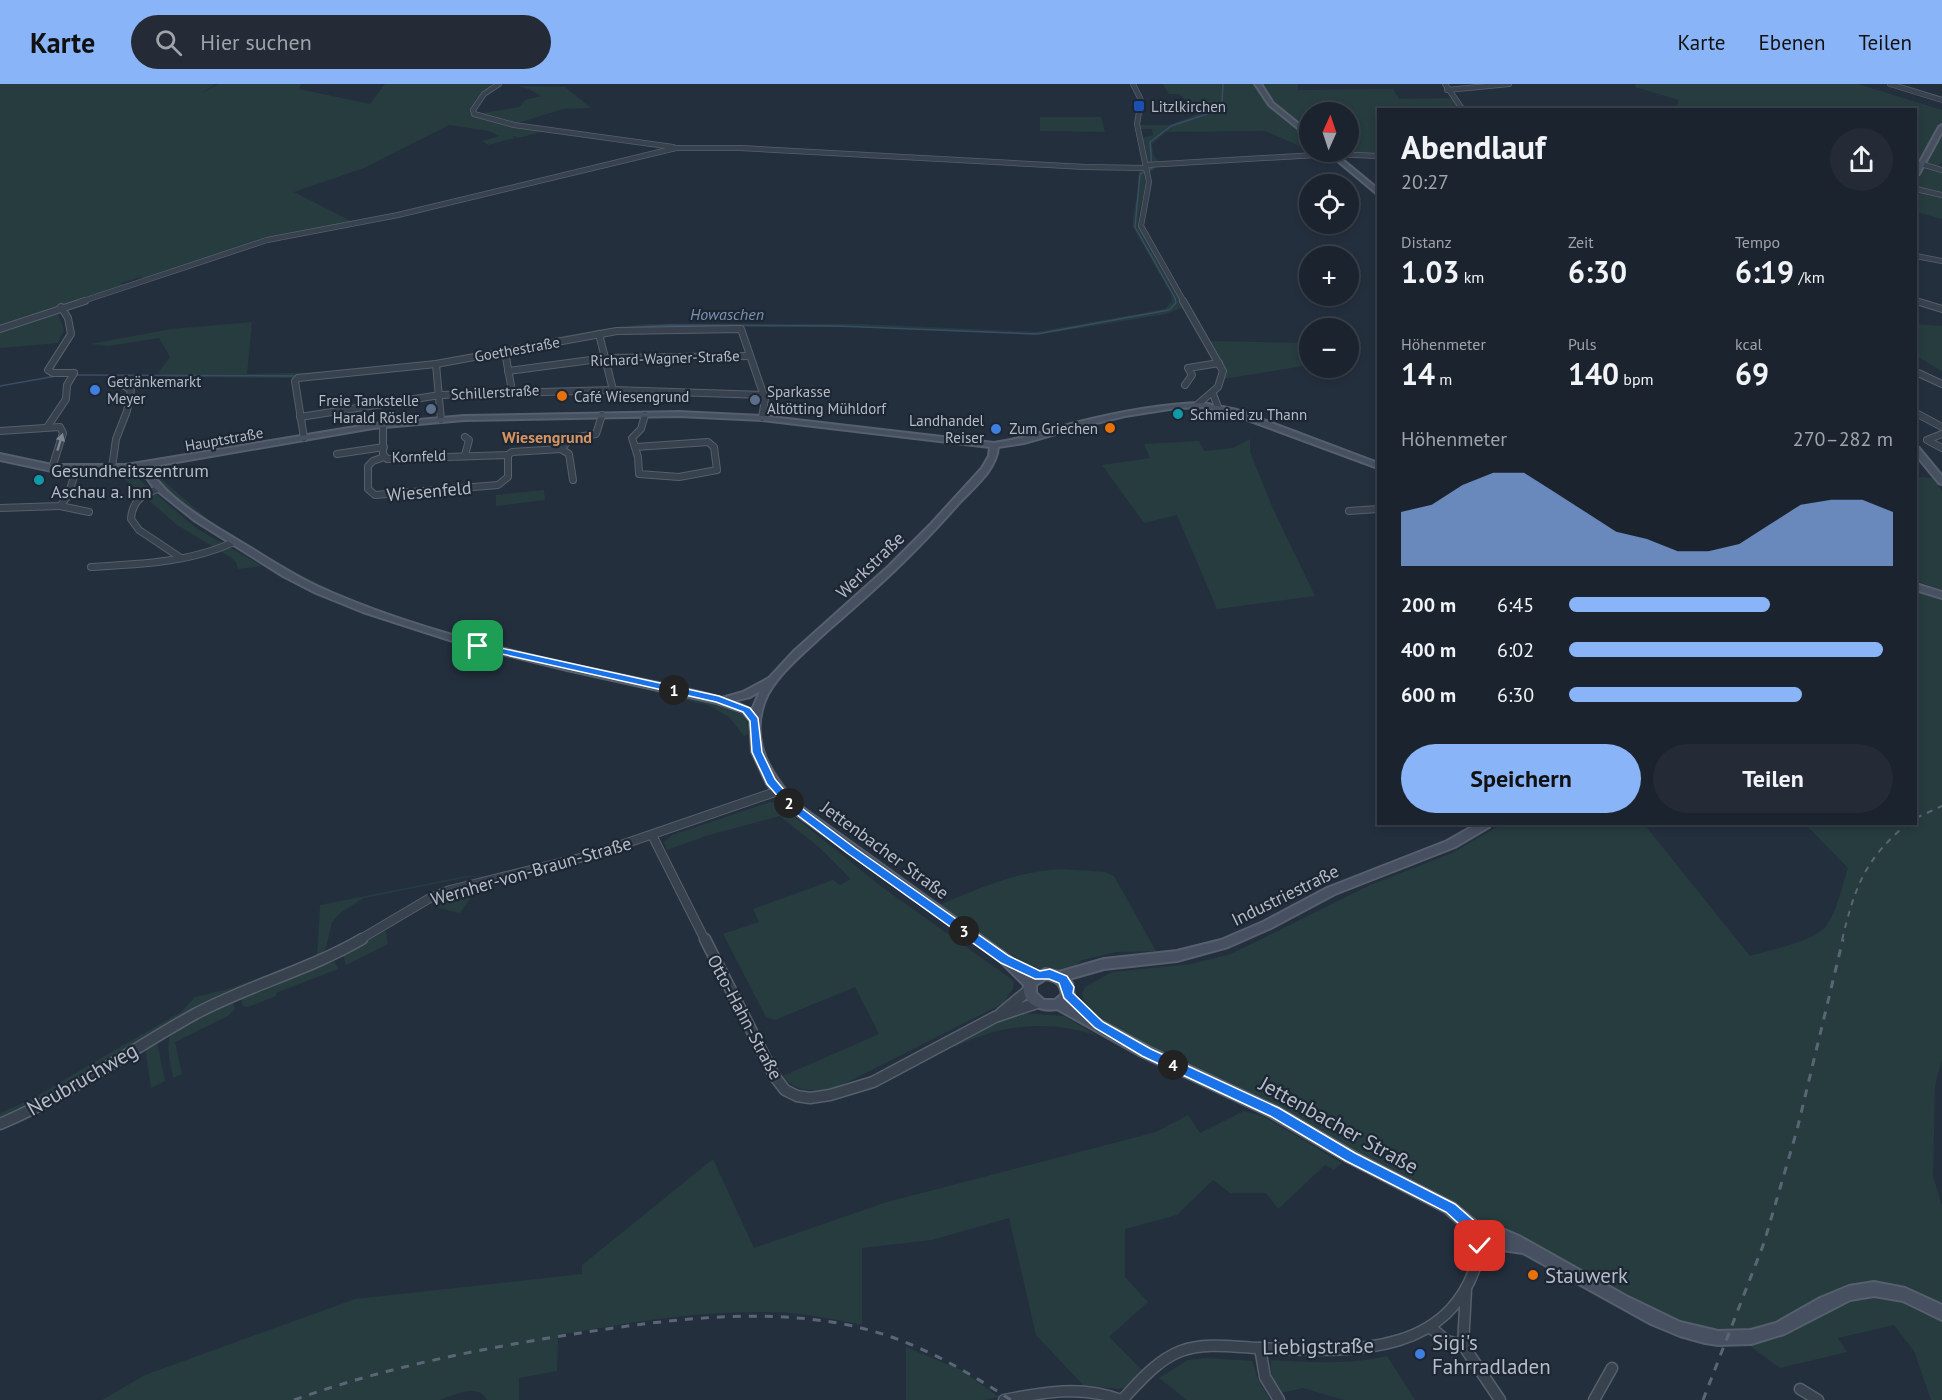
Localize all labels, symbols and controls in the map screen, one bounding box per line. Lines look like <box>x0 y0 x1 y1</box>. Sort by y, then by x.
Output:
search box <box>131 15 551 69</box>
text: Karte <box>30 24 95 61</box>
icon: search <box>152 26 185 59</box>
text: Hier suchen <box>200 28 312 56</box>
text: Karte <box>1678 29 1726 56</box>
text: Ebenen <box>1759 29 1825 56</box>
text: Teilen <box>1858 29 1912 56</box>
place label: Litzlkirchen <box>1151 97 1226 116</box>
marker: Litzlkirchen <box>1132 99 1146 113</box>
north arrow <box>1299 102 1359 162</box>
map controls <box>1299 102 1359 378</box>
text: Abendlauf <box>1401 125 1546 168</box>
button: share <box>1830 128 1893 191</box>
text: 20:27 <box>1401 169 1449 195</box>
button: locate <box>1299 174 1359 234</box>
text: Distanz <box>1401 232 1452 252</box>
text: Zeit <box>1568 232 1594 252</box>
text: Tempo <box>1735 232 1780 252</box>
button: + <box>1299 246 1359 306</box>
text: 1.03 <box>1401 252 1459 291</box>
text: 6:30 <box>1568 252 1627 291</box>
text: 6:19 <box>1735 252 1794 291</box>
text: km <box>1459 267 1484 287</box>
text: /km <box>1794 267 1825 287</box>
water label: Howaschen <box>690 304 764 324</box>
button: − <box>1299 318 1359 378</box>
street label: Goethestraße <box>473 332 561 366</box>
text: Höhenmeter <box>1401 334 1486 354</box>
text: Puls <box>1568 334 1596 354</box>
text: kcal <box>1735 334 1762 354</box>
street label: Richard-Wagner-Straße <box>590 346 740 370</box>
text: 14 <box>1401 354 1435 393</box>
text: 140 <box>1568 354 1619 393</box>
text: 69 <box>1735 354 1769 393</box>
text: m <box>1435 369 1452 389</box>
text: bpm <box>1619 369 1654 389</box>
place label: Getränkemarkt Meyer <box>107 372 201 408</box>
street label: Schillerstraße <box>450 380 540 404</box>
place label: Sparkasse Altötting Mühldorf <box>767 382 887 418</box>
marker: Getränkemarkt Meyer <box>88 383 102 397</box>
place label: Café Wiesengrund <box>574 387 689 406</box>
marker: Café Wiesengrund <box>555 389 569 403</box>
place label: Freie Tankstelle Harald Rösler <box>319 391 419 427</box>
marker: Sparkasse Altötting Mühldorf <box>748 393 762 407</box>
marker: Freie Tankstelle Harald Rösler <box>424 402 438 416</box>
place label: Schmied zu Thann <box>1190 405 1307 424</box>
marker: Schmied zu Thann <box>1171 407 1185 421</box>
place label: Landhandel Reiser <box>909 411 985 447</box>
place label: Zum Griechen <box>1009 419 1098 438</box>
marker: Zum Griechen <box>1103 421 1117 435</box>
marker: Landhandel Reiser <box>989 422 1003 436</box>
street label: Hauptstraße <box>183 423 265 455</box>
text: Höhenmeter <box>1401 426 1507 452</box>
text: 270–282 m <box>1793 426 1893 452</box>
district label: Wiesengrund <box>502 427 592 447</box>
one-way arrow <box>56 433 65 451</box>
street label: Kornfeld <box>391 446 447 466</box>
place label: Gesundheitszentrum Aschau a. Inn <box>51 459 209 503</box>
marker: Gesundheitszentrum Aschau a. Inn <box>32 473 46 487</box>
street label: Wiesenfeld <box>386 476 472 506</box>
street label: Werkstraße <box>831 527 909 603</box>
text: 200 m <box>1401 592 1456 618</box>
text: 6:45 <box>1497 592 1534 618</box>
pin <box>452 620 503 671</box>
icon: arrive <box>461 629 494 662</box>
text: 400 m <box>1401 637 1456 663</box>
text: 6:02 <box>1497 637 1534 663</box>
pin: 1 <box>659 675 689 705</box>
text: 1 <box>669 680 679 700</box>
text: 600 m <box>1401 682 1456 708</box>
text: 6:30 <box>1497 682 1534 708</box>
button: Speichern <box>1401 744 1641 813</box>
button: Teilen <box>1653 744 1893 813</box>
pin: 2 <box>774 788 804 818</box>
text: 2 <box>784 793 794 813</box>
street label: Jettenbacher Straße <box>816 795 953 904</box>
street label: Wernher-von-Braun-Straße <box>428 831 634 911</box>
street label: Industriestraße <box>1227 859 1343 931</box>
pin: 3 <box>949 916 979 946</box>
text: 3 <box>959 921 969 941</box>
street label: Otto-Hahn-Straße <box>702 951 788 1083</box>
street label: Neubruchweg <box>22 1036 142 1122</box>
pin: 4 <box>1158 1050 1188 1080</box>
text: 4 <box>1168 1055 1178 1075</box>
street label: Jettenbacher Straße <box>1254 1070 1423 1180</box>
pin <box>1454 1220 1505 1271</box>
icon: check <box>1463 1229 1496 1262</box>
place label: Stauwerk <box>1545 1262 1628 1289</box>
marker: Stauwerk <box>1526 1268 1540 1282</box>
place label: Sigi's Fahrradladen <box>1432 1329 1551 1380</box>
street label: Liebigstraße <box>1262 1332 1374 1360</box>
marker: Sigi's Fahrradladen <box>1413 1347 1427 1361</box>

